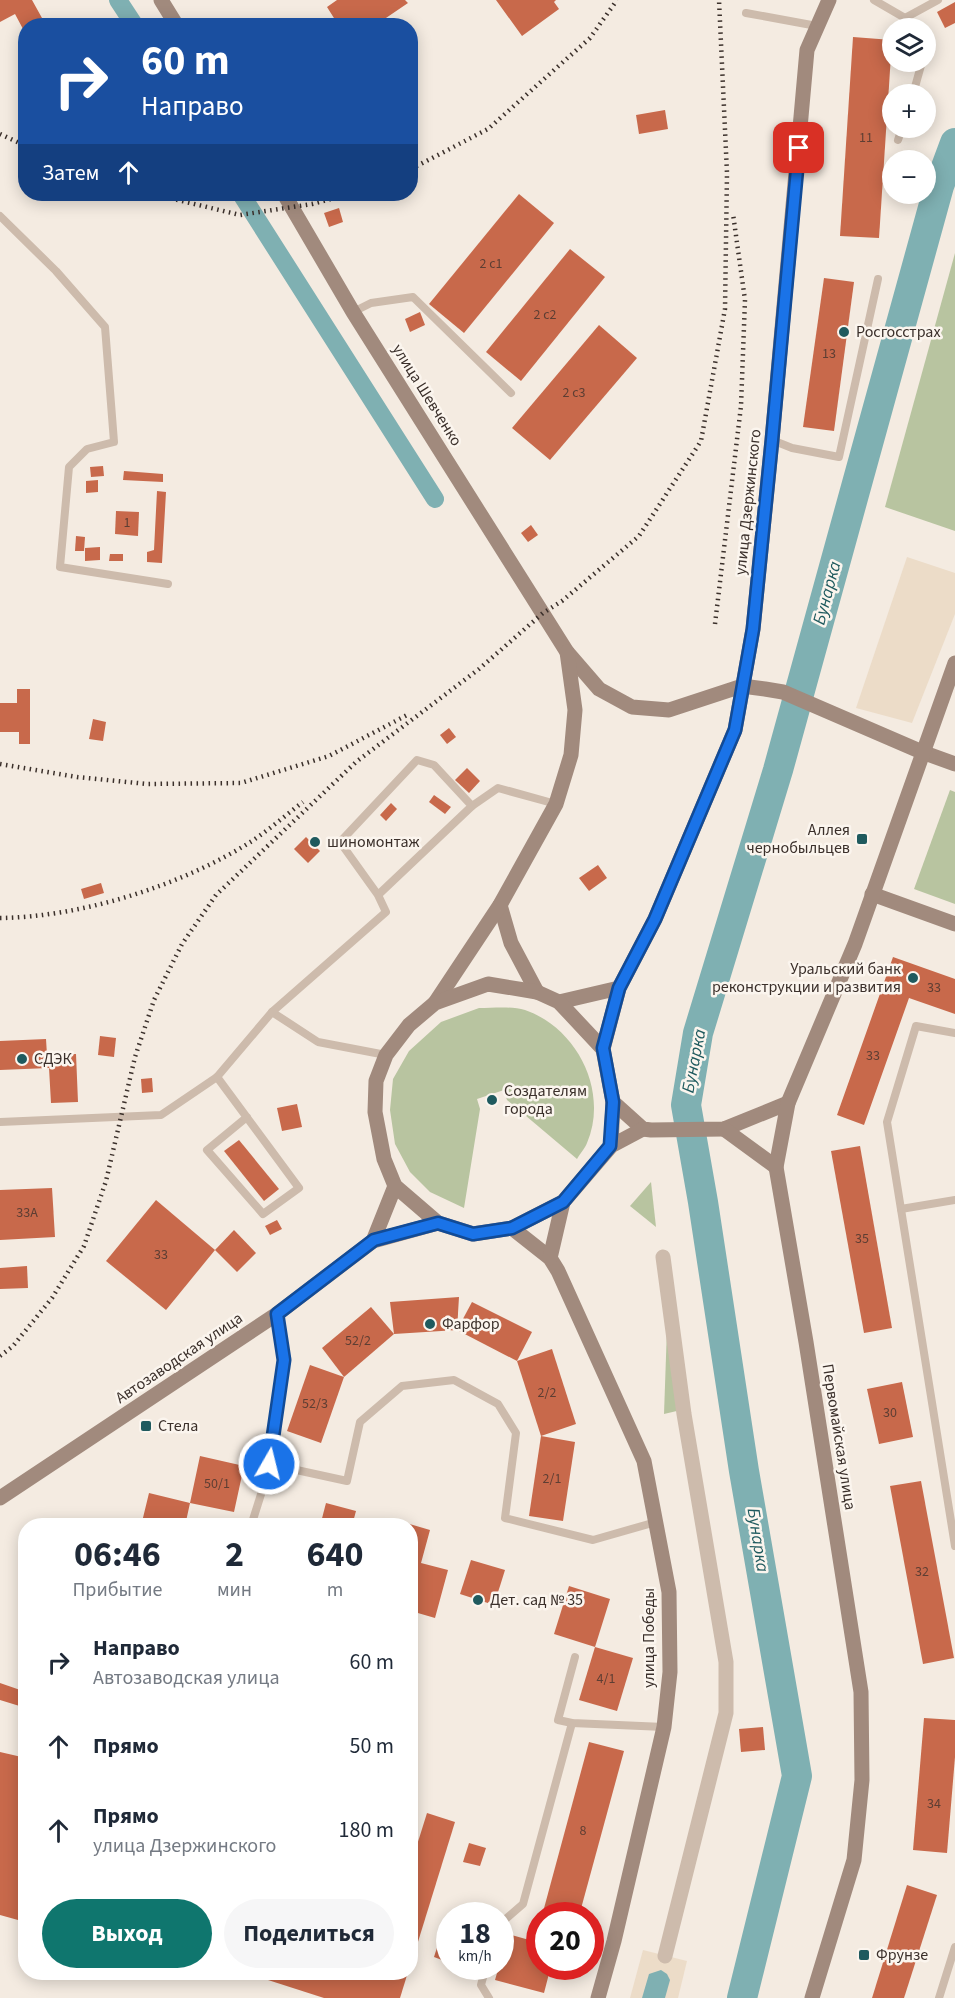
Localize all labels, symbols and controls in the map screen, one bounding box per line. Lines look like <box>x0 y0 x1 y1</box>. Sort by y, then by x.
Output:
map controls <box>882 18 936 204</box>
button: layers <box>882 18 936 72</box>
text: 60 m <box>141 31 230 91</box>
icon: right <box>42 42 120 120</box>
button: + <box>882 84 936 138</box>
text: Направо <box>141 87 244 126</box>
pin <box>773 122 824 173</box>
house number: 11 <box>859 128 873 148</box>
icon: arrive <box>782 131 815 164</box>
button: − <box>882 150 936 204</box>
icon: ahead <box>112 156 145 189</box>
text: Затем <box>42 157 100 189</box>
house number: 2 с1 <box>479 254 503 274</box>
house number: 2 с2 <box>533 305 557 325</box>
place label: Росгосстрах <box>856 321 941 343</box>
marker: Росгосстрах <box>837 325 851 339</box>
street label: улица Шевченко <box>387 340 467 450</box>
house number: 13 <box>822 344 836 364</box>
house number: 2 с3 <box>562 383 586 403</box>
street label: улица Дзержинского <box>729 428 767 576</box>
house number: 1 <box>124 513 131 533</box>
water label: Бунарка <box>807 558 848 627</box>
place label: Аллея чернобыльцев <box>746 819 850 859</box>
place label: шиномонтаж <box>327 831 420 853</box>
marker: Аллея чернобыльцев <box>855 832 869 846</box>
marker: шиномонтаж <box>308 835 322 849</box>
place label: Уральский банк реконструкции и развития <box>712 958 901 998</box>
marker: Уральский банк реконструкции и развития <box>906 971 920 985</box>
house number: 33 <box>927 978 941 998</box>
water label: Бунарка <box>676 1027 713 1095</box>
house number: 33 <box>866 1046 880 1066</box>
place label: СДЭК <box>34 1048 72 1070</box>
marker: СДЭК <box>15 1052 29 1066</box>
place label: Создателям города <box>504 1080 587 1120</box>
marker: Создателям города <box>485 1093 499 1107</box>
house number: 33А <box>16 1203 38 1223</box>
house number: 35 <box>855 1229 869 1249</box>
house number: 33 <box>154 1245 168 1265</box>
street label: Автозаводская улица <box>111 1307 247 1409</box>
place label: Фарфор <box>442 1313 500 1335</box>
marker: Фарфор <box>423 1317 437 1331</box>
house number: 52/2 <box>345 1331 371 1351</box>
street label: Первомайская улица <box>817 1362 861 1512</box>
house number: 2/2 <box>538 1383 556 1403</box>
house number: 52/3 <box>302 1394 328 1414</box>
house number: 30 <box>883 1403 897 1423</box>
place label: Стела <box>158 1415 198 1437</box>
marker: Стела <box>139 1419 153 1433</box>
position arrow <box>237 1432 301 1496</box>
house number: 2/1 <box>543 1469 561 1489</box>
house number: 50/1 <box>204 1474 230 1494</box>
water label: Бунарка <box>741 1506 775 1574</box>
text: 06:46 <box>74 1529 161 1580</box>
text: 2 <box>225 1529 244 1580</box>
text: 640 <box>307 1529 364 1580</box>
house number: 32 <box>915 1562 929 1582</box>
text: Прибытие <box>72 1576 163 1604</box>
text: мин <box>217 1576 252 1604</box>
text: m <box>327 1576 343 1604</box>
street label: улица Победы <box>638 1588 660 1688</box>
place label: Дет. сад № 35 <box>490 1589 583 1611</box>
marker: Дет. сад № 35 <box>471 1593 485 1607</box>
text: Направо <box>93 1632 180 1664</box>
icon: right <box>42 1646 75 1679</box>
text: 60 m <box>349 1646 394 1678</box>
text: Автозаводская улица <box>93 1664 279 1692</box>
house number: 4/1 <box>597 1669 615 1689</box>
icon: ahead <box>42 1730 75 1763</box>
text: Прямо <box>93 1730 159 1762</box>
text: 50 m <box>349 1730 394 1762</box>
house number: 34 <box>927 1794 941 1814</box>
text: Прямо <box>93 1800 159 1832</box>
icon: ahead <box>42 1814 75 1847</box>
text: 180 m <box>339 1814 394 1846</box>
house number: 8 <box>580 1821 587 1841</box>
text: улица Дзержинского <box>93 1832 276 1860</box>
button: Выход <box>42 1899 212 1968</box>
button: Поделиться <box>224 1899 394 1968</box>
speed limit sign: 20 <box>526 1902 604 1980</box>
text: 18 <box>459 1912 491 1955</box>
place label: Фрунзе <box>876 1944 928 1966</box>
text: km/h <box>458 1946 492 1967</box>
marker: Фрунзе <box>857 1948 871 1962</box>

